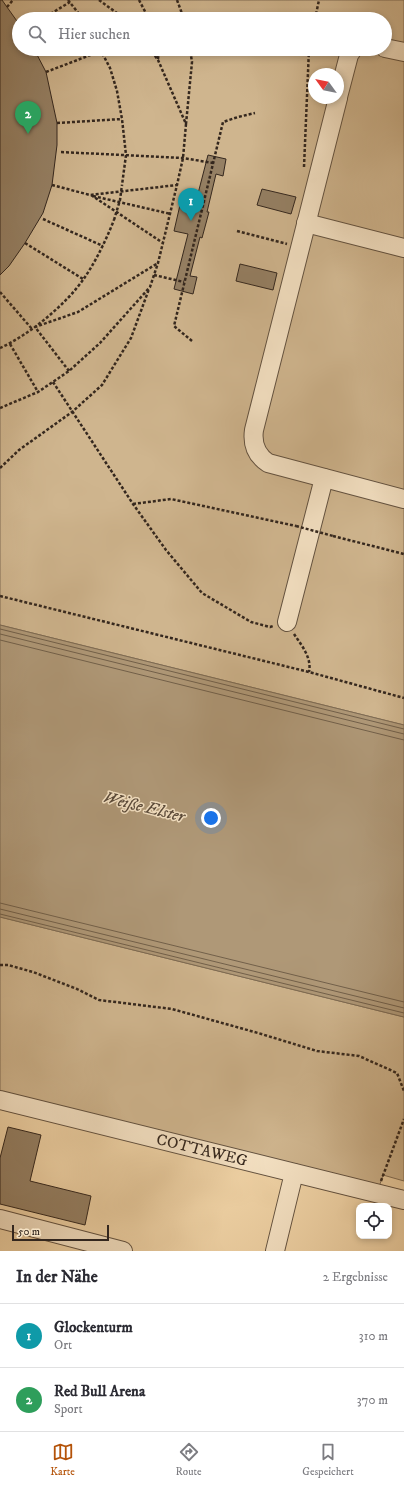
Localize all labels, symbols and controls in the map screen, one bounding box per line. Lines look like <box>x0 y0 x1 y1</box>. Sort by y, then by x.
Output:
search box <box>12 12 392 56</box>
icon: search <box>26 23 48 45</box>
text: Hier suchen <box>58 25 130 44</box>
north arrow <box>308 68 344 104</box>
pin: 2 <box>15 101 41 134</box>
pin: 1 <box>178 188 204 221</box>
water label: Weiße Elster <box>101 786 189 828</box>
your location <box>201 808 221 828</box>
street label: COTTAWEG <box>154 1129 249 1171</box>
map controls <box>356 1203 392 1239</box>
button: locate <box>356 1203 392 1239</box>
scale bar <box>12 1223 109 1242</box>
text: 50 m <box>18 1225 40 1239</box>
text: In der Nähe <box>16 1266 98 1288</box>
text: 2 Ergebnisse <box>323 1269 388 1285</box>
text: Glockenturm <box>54 1318 133 1337</box>
text: 1 <box>27 1328 31 1344</box>
text: 310 m <box>359 1328 388 1344</box>
text: Ort <box>54 1337 72 1353</box>
text: Red Bull Arena <box>54 1382 145 1401</box>
text: 2 <box>26 1392 32 1408</box>
text: 370 m <box>357 1392 388 1408</box>
text: Sport <box>54 1401 83 1417</box>
tab: Karte <box>50 1441 75 1479</box>
tab: Route <box>176 1441 202 1479</box>
tab: Gespeichert <box>302 1441 354 1479</box>

